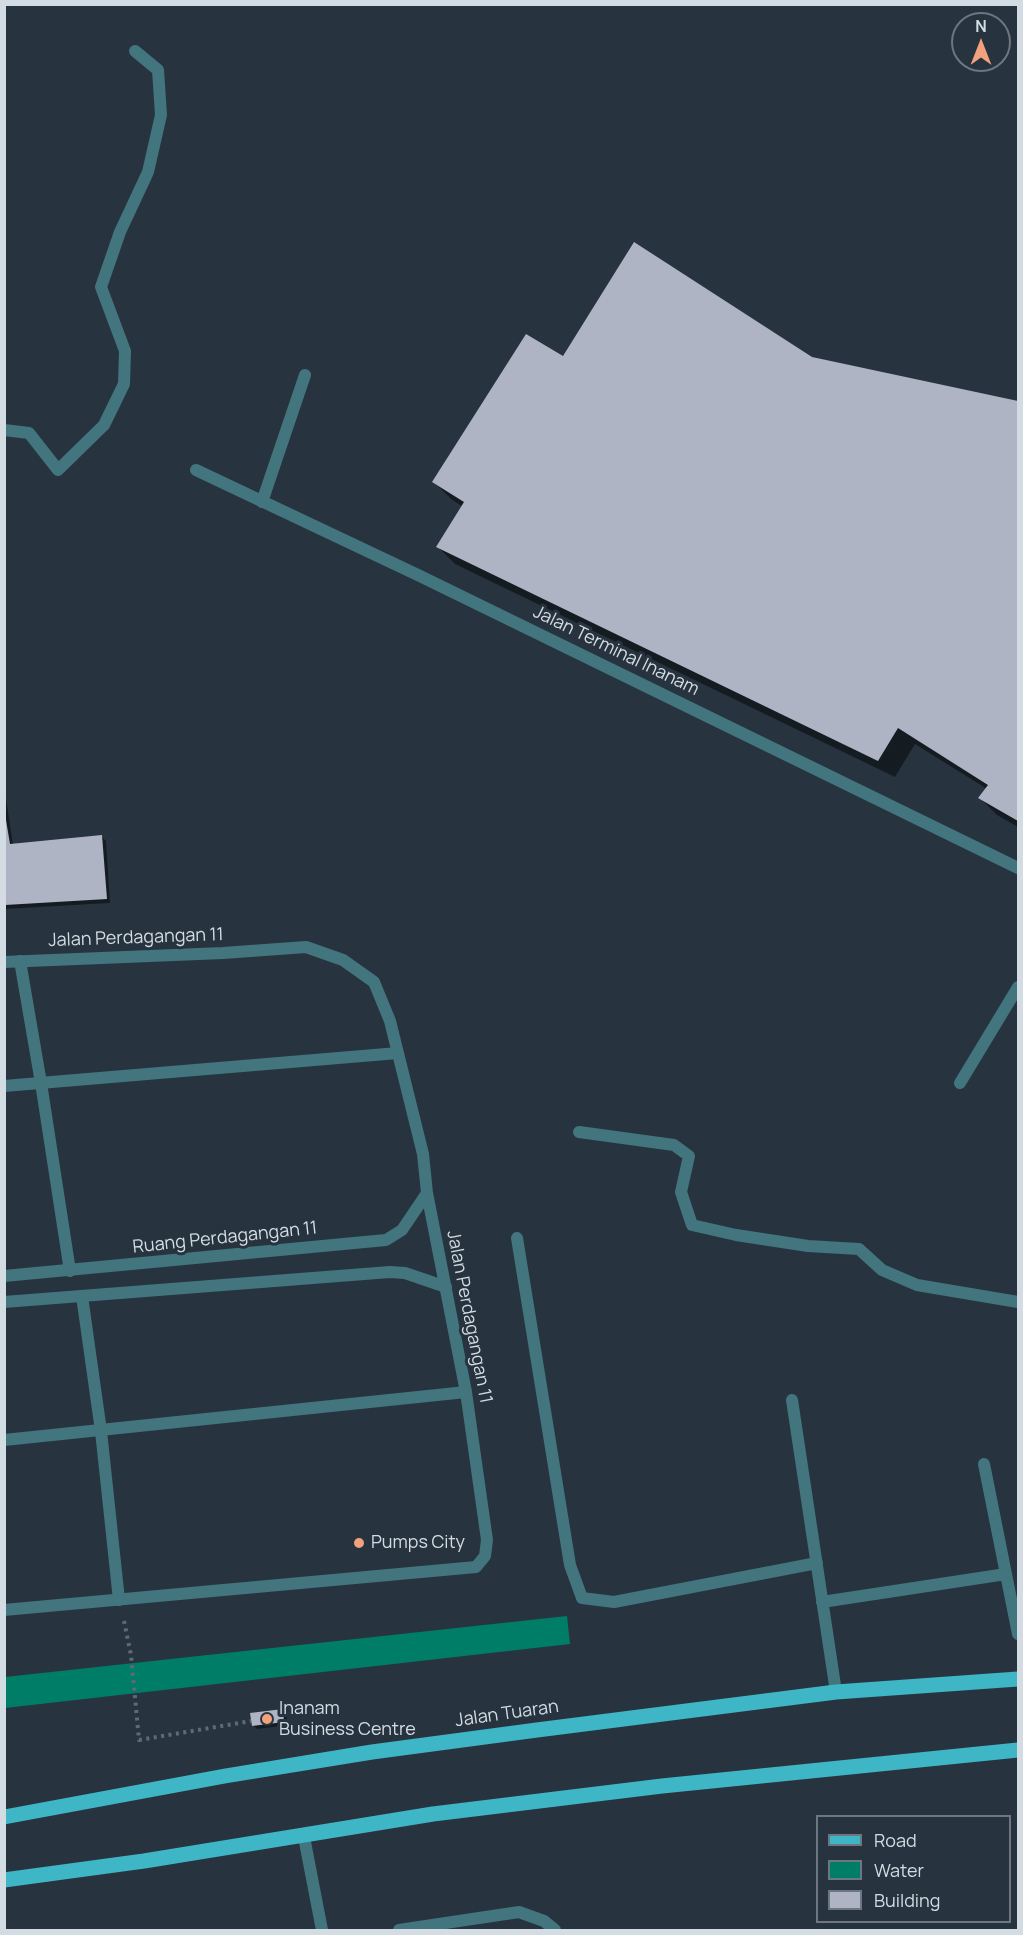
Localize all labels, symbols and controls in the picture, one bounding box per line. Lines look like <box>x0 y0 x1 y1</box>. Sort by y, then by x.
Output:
north arrow <box>951 12 1011 72</box>
text: N <box>975 15 987 37</box>
street label: Jalan Terminal Inanam <box>529 601 703 701</box>
street label: Jalan Perdagangan 11 <box>48 924 224 952</box>
street label: Ruang Perdagangan 11 <box>132 1218 318 1258</box>
street label: Jalan Perdagangan 11 <box>442 1229 496 1405</box>
place label: Pumps City <box>371 1532 465 1554</box>
marker: Pumps City <box>352 1536 366 1550</box>
street label: Jalan Tuaran <box>454 1696 560 1732</box>
place label: Inanam Business Centre <box>279 1698 416 1740</box>
marker: Inanam Business Centre <box>260 1712 274 1726</box>
legend <box>816 1815 1011 1923</box>
text: Road <box>874 1828 917 1852</box>
text: Water <box>874 1858 924 1882</box>
text: Building <box>874 1888 940 1912</box>

